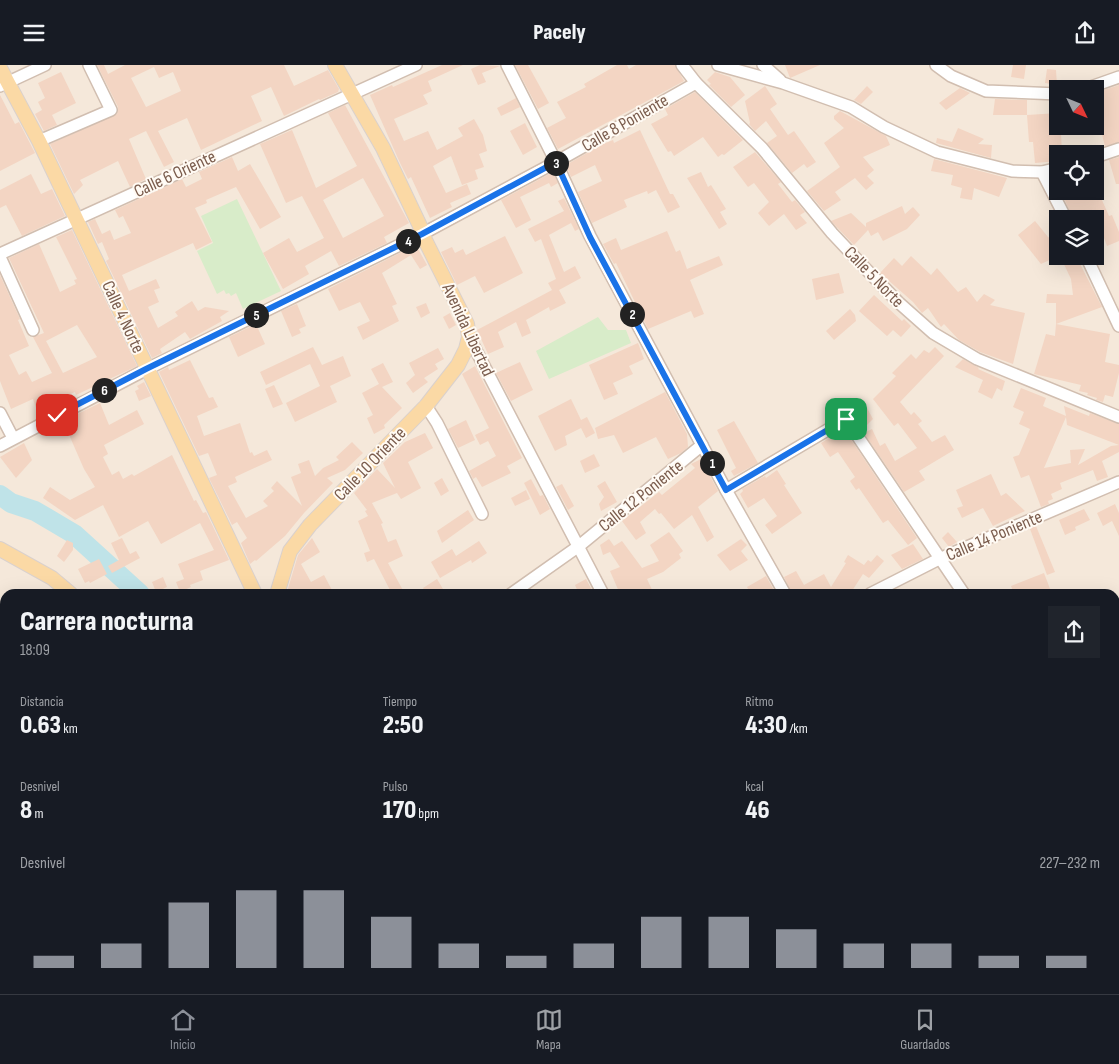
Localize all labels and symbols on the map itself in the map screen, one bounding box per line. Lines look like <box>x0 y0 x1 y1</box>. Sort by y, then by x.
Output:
north arrow <box>1049 80 1104 135</box>
street label: Calle 8 Poniente <box>578 90 672 156</box>
street label: Calle 6 Oriente <box>131 146 219 202</box>
pin: 3 <box>544 151 568 175</box>
pin: 4 <box>396 229 420 253</box>
street label: Calle 5 Norte <box>840 242 908 312</box>
street label: Calle 4 Norte <box>97 278 149 356</box>
street label: Avenida Libertad <box>437 279 499 380</box>
pin: 2 <box>620 301 644 327</box>
pin: 5 <box>244 303 268 327</box>
pin: 6 <box>92 377 116 403</box>
pin <box>36 394 78 436</box>
pin <box>825 398 867 440</box>
street label: Calle 10 Oriente <box>330 423 410 505</box>
pin: 1 <box>700 451 724 475</box>
street label: Calle 12 Poniente <box>594 456 688 536</box>
street label: Calle 14 Poniente <box>943 506 1045 566</box>

